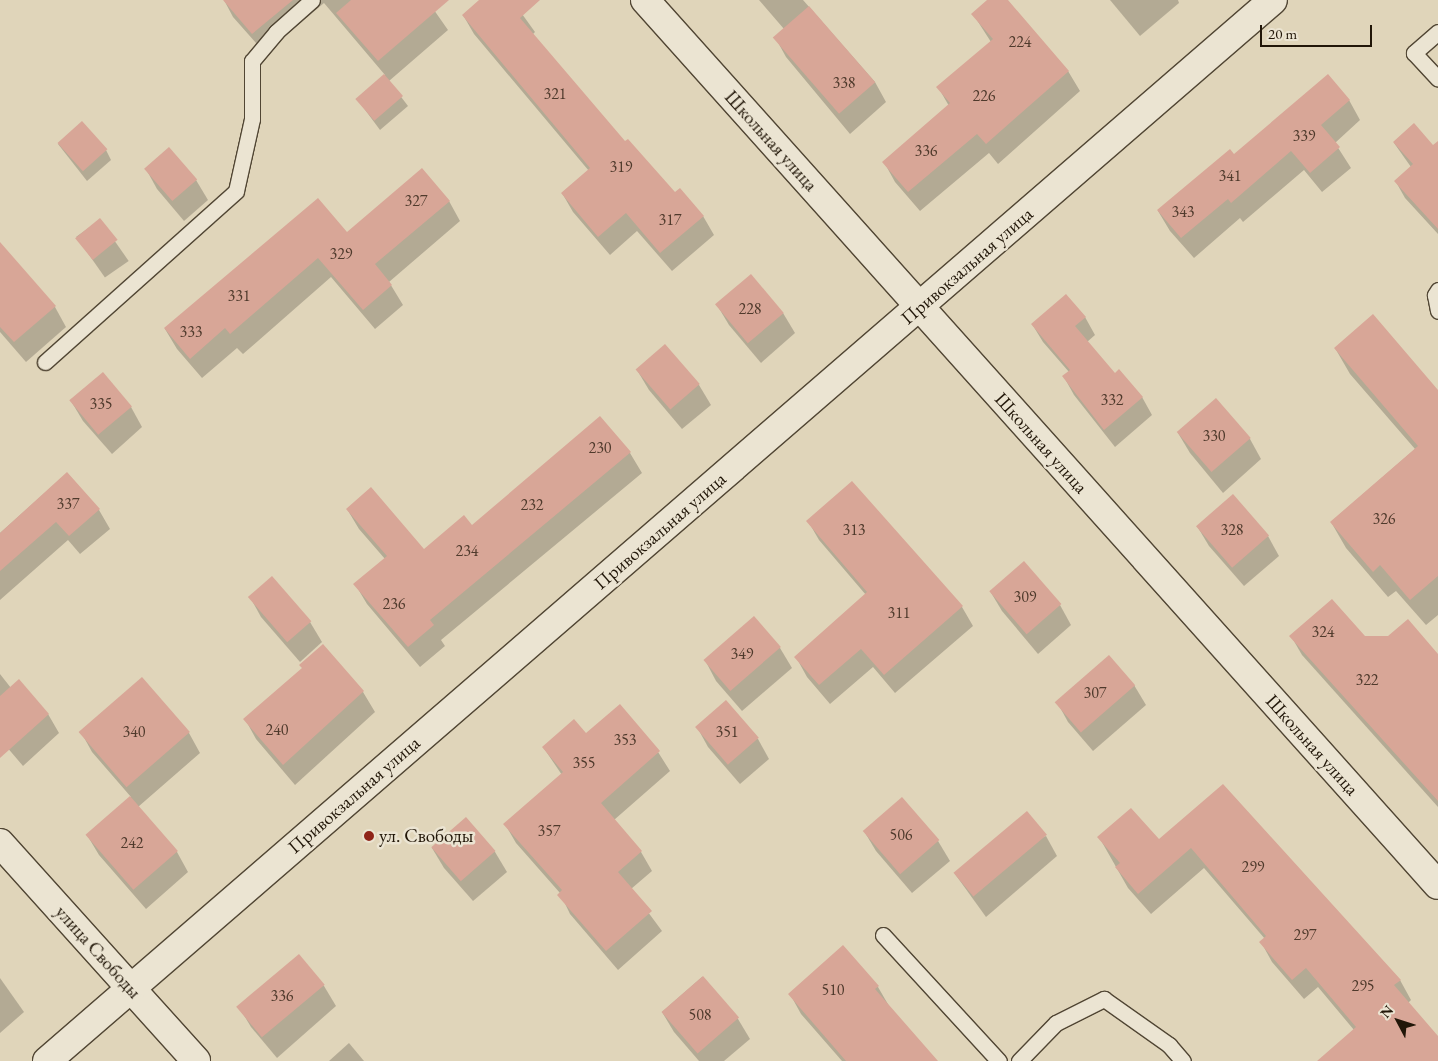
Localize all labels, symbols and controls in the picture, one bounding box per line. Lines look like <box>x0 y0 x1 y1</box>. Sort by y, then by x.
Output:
scale bar <box>1263 15 1376 47</box>
text: 20 m <box>1268 24 1297 43</box>
house number: 224 <box>1008 32 1032 52</box>
house number: 338 <box>832 73 856 93</box>
house number: 321 <box>543 84 567 104</box>
street label: Школьная улица <box>720 86 822 196</box>
house number: 226 <box>972 86 996 106</box>
house number: 339 <box>1292 126 1316 146</box>
house number: 336 <box>914 141 938 161</box>
house number: 319 <box>609 157 633 177</box>
house number: 341 <box>1218 166 1242 186</box>
house number: 327 <box>404 191 428 211</box>
street label: Привокзальная улица <box>896 202 1038 330</box>
house number: 343 <box>1171 202 1195 222</box>
house number: 317 <box>658 210 682 230</box>
house number: 329 <box>329 244 353 264</box>
house number: 331 <box>227 286 251 306</box>
house number: 228 <box>738 299 762 319</box>
house number: 333 <box>179 322 203 342</box>
street label: Школьная улица <box>990 388 1092 498</box>
house number: 332 <box>1100 390 1124 410</box>
house number: 335 <box>89 394 113 414</box>
house number: 330 <box>1202 426 1226 446</box>
house number: 230 <box>588 438 612 458</box>
street label: Привокзальная улица <box>589 467 731 595</box>
house number: 337 <box>56 494 80 514</box>
house number: 232 <box>520 495 544 515</box>
house number: 326 <box>1372 509 1396 529</box>
house number: 313 <box>842 520 866 540</box>
house number: 328 <box>1220 520 1244 540</box>
house number: 234 <box>455 541 479 561</box>
house number: 309 <box>1013 587 1037 607</box>
house number: 236 <box>382 594 406 614</box>
house number: 311 <box>887 603 911 623</box>
house number: 324 <box>1311 622 1335 642</box>
house number: 349 <box>730 644 754 664</box>
house number: 322 <box>1355 670 1379 690</box>
house number: 307 <box>1083 683 1107 703</box>
street label: Школьная улица <box>1261 690 1363 800</box>
house number: 240 <box>265 720 289 740</box>
house number: 340 <box>122 722 146 742</box>
house number: 351 <box>715 722 739 742</box>
house number: 353 <box>613 730 637 750</box>
street label: Привокзальная улица <box>283 731 425 859</box>
house number: 355 <box>572 753 596 773</box>
house number: 357 <box>537 821 561 841</box>
place label: ул. Свободы <box>379 825 473 847</box>
house number: 506 <box>889 825 913 845</box>
marker: ул. Свободы <box>363 830 375 842</box>
house number: 242 <box>120 833 144 853</box>
house number: 299 <box>1241 857 1265 877</box>
street label: улица Свободы <box>50 901 146 1003</box>
house number: 297 <box>1293 925 1317 945</box>
house number: 295 <box>1351 976 1375 996</box>
house number: 510 <box>821 980 845 1000</box>
house number: 336 <box>270 986 294 1006</box>
north arrow <box>1373 996 1423 1046</box>
text: N <box>1376 1001 1397 1021</box>
house number: 508 <box>688 1005 712 1025</box>

